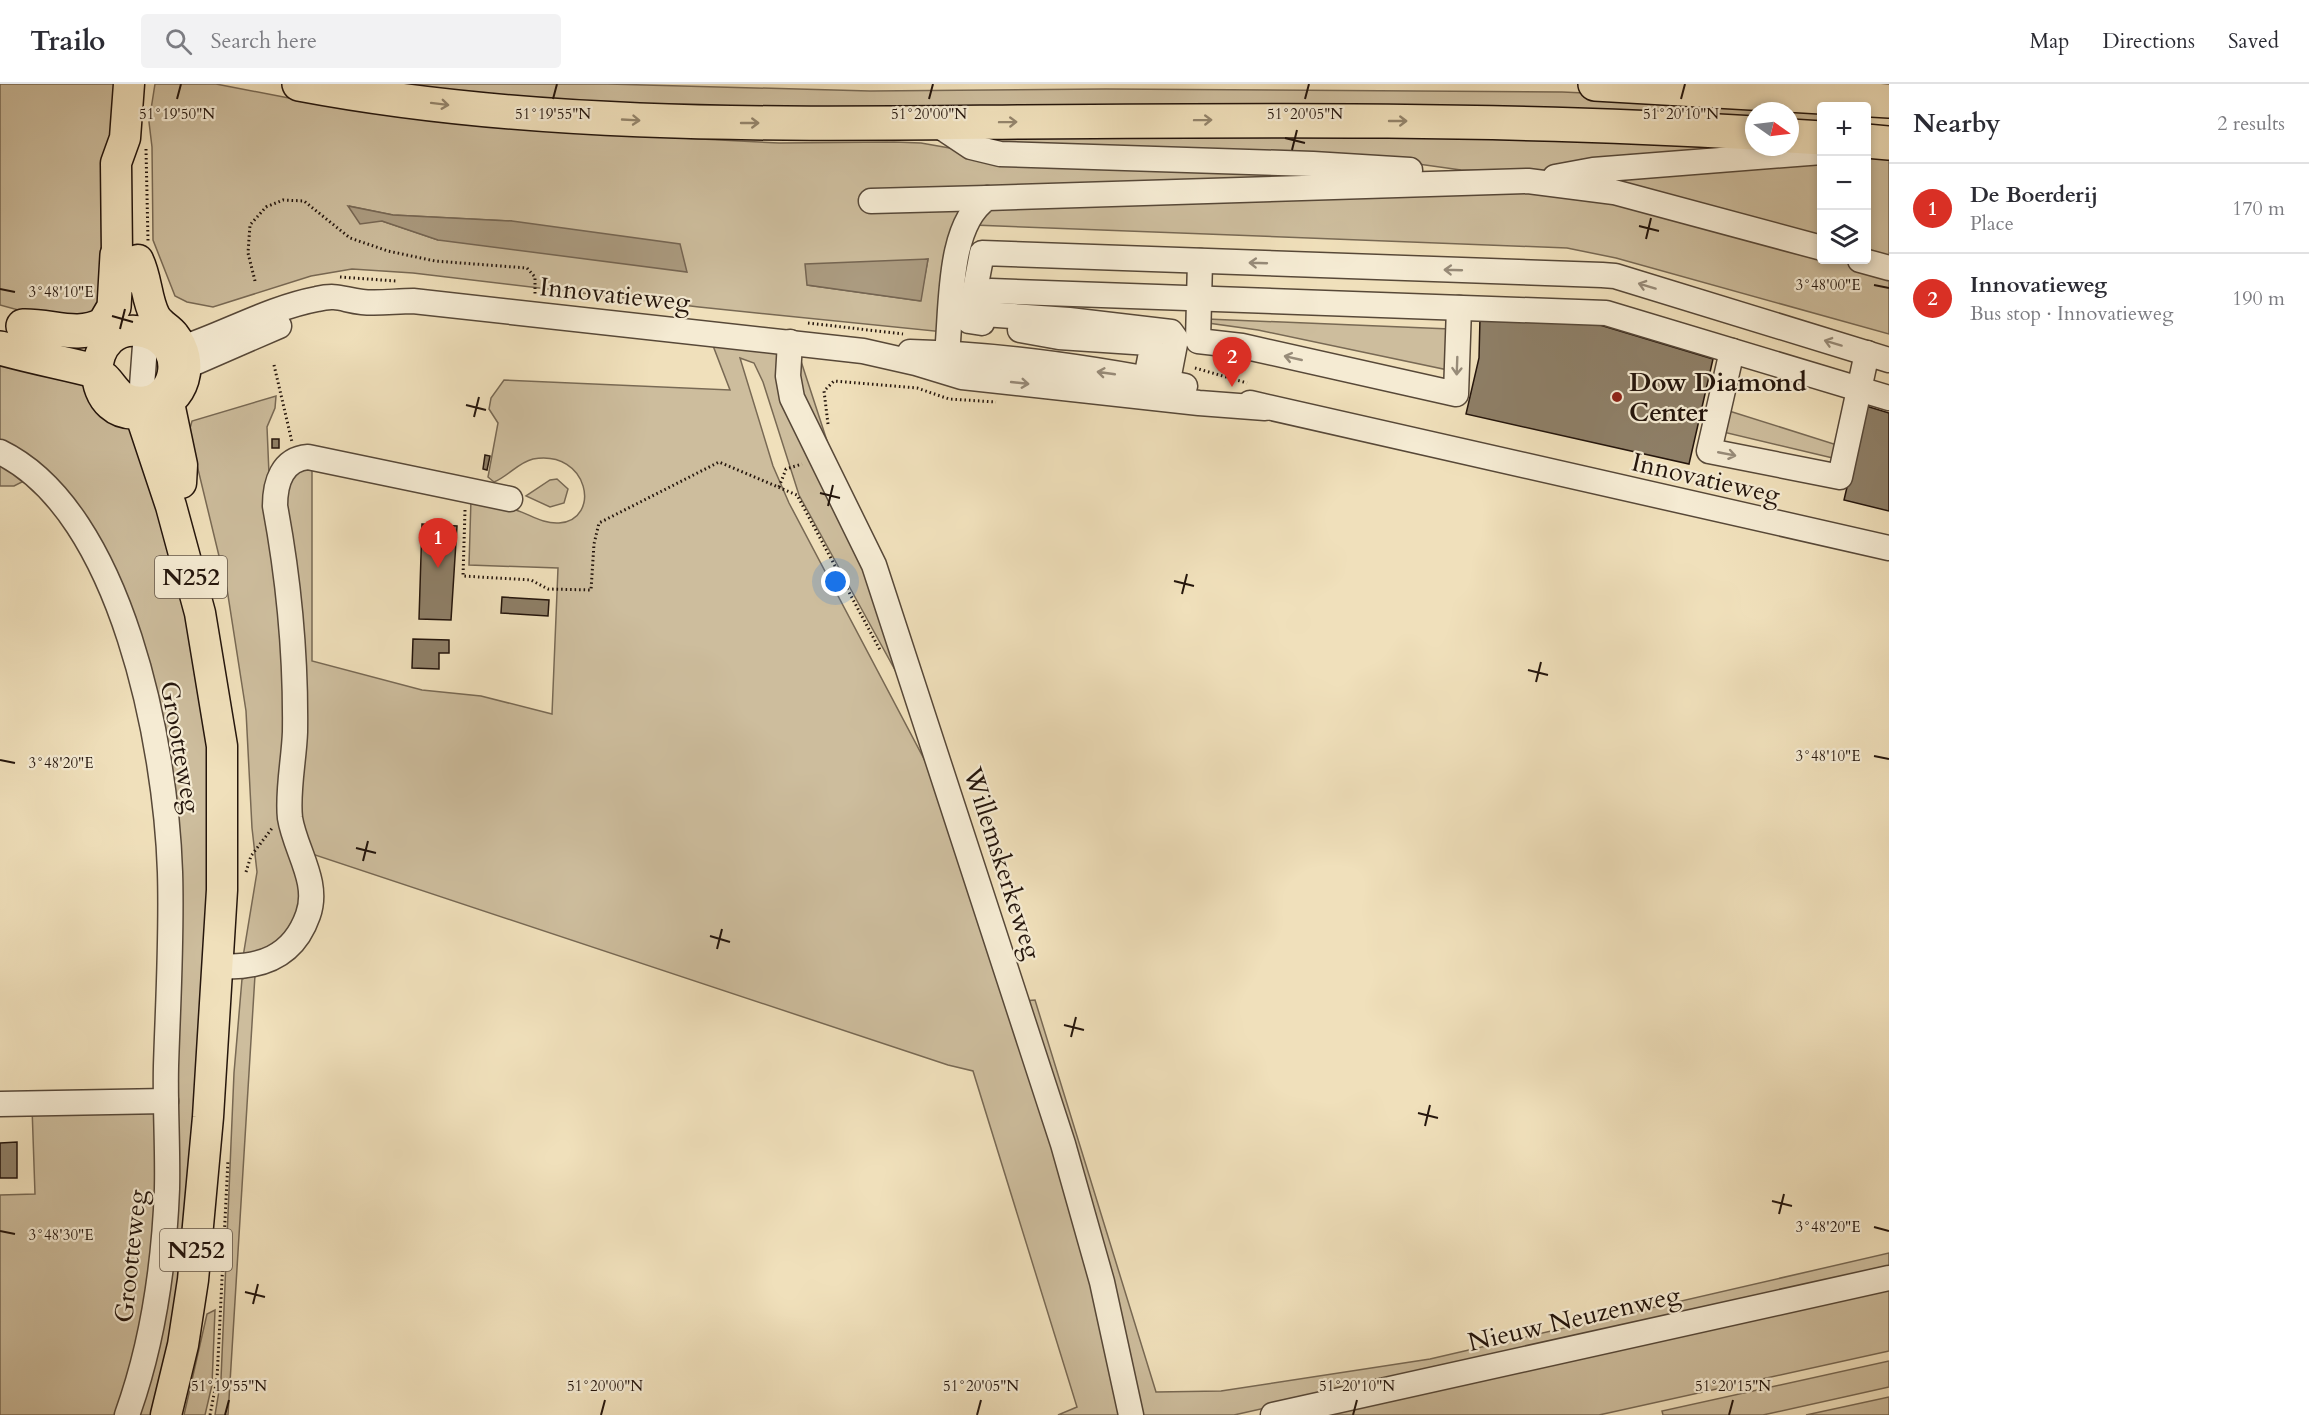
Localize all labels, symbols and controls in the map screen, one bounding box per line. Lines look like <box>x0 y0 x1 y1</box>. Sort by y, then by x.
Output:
search box <box>141 14 561 68</box>
text: Trailo <box>30 22 105 60</box>
icon: search <box>162 25 195 58</box>
text: Search here <box>210 26 317 56</box>
text: Map <box>2029 27 2069 56</box>
text: Directions <box>2102 27 2195 56</box>
text: Saved <box>2228 27 2279 56</box>
one-way arrow <box>430 99 450 110</box>
north arrow <box>1745 102 1799 156</box>
map controls <box>1817 102 1871 264</box>
button: + <box>1817 102 1871 156</box>
text: 51°19'50"N <box>139 104 215 124</box>
text: 51°19'55"N <box>515 104 591 124</box>
text: 51°20'00"N <box>891 104 967 124</box>
text: 51°20'05"N <box>1267 104 1343 124</box>
text: 51°20'10"N <box>1643 104 1719 124</box>
text: Nearby <box>1913 106 2001 141</box>
text: 2 results <box>2217 110 2285 137</box>
one-way arrow <box>620 114 640 125</box>
one-way arrow <box>1192 114 1212 126</box>
one-way arrow <box>997 116 1017 128</box>
one-way arrow <box>1387 116 1407 127</box>
one-way arrow <box>739 117 759 129</box>
button: − <box>1817 156 1871 210</box>
text: De Boerderij <box>1970 180 2098 210</box>
text: 1 <box>1927 195 1938 222</box>
text: 170 m <box>2232 195 2285 222</box>
button: layers <box>1817 210 1871 264</box>
text: Place <box>1970 210 2014 237</box>
one-way arrow <box>1249 257 1269 268</box>
one-way arrow <box>1444 264 1464 276</box>
street label: Innovatieweg <box>538 269 692 320</box>
text: Innovatieweg <box>1970 270 2107 300</box>
text: 3°48'00"E <box>1796 275 1860 295</box>
one-way arrow <box>1638 280 1657 291</box>
text: 3°48'10"E <box>29 282 93 302</box>
text: 2 <box>1927 285 1938 312</box>
text: 190 m <box>2232 285 2285 312</box>
text: Bus stop · Innovatieweg <box>1970 300 2173 327</box>
one-way arrow <box>1824 337 1843 348</box>
pin: 2 <box>1212 338 1252 387</box>
one-way arrow <box>1283 351 1302 363</box>
one-way arrow <box>1451 356 1462 376</box>
place label: Dow Diamond Center <box>1629 365 1807 430</box>
one-way arrow <box>1096 367 1116 378</box>
one-way arrow <box>1010 378 1030 389</box>
marker: Dow Diamond Center <box>1610 390 1624 404</box>
street label: Innovatieweg <box>1628 444 1784 513</box>
one-way arrow <box>1717 449 1736 460</box>
pin: 1 <box>418 518 458 568</box>
road number: N252 <box>155 556 227 598</box>
your location <box>821 567 850 596</box>
street label: Grootteweg <box>152 678 209 816</box>
text: 3°48'10"E <box>1796 746 1860 766</box>
text: 3°48'20"E <box>29 753 93 773</box>
street label: Willemskerkeweg <box>955 762 1050 964</box>
street label: Grootteweg <box>106 1187 155 1324</box>
text: 3°48'20"E <box>1796 1217 1860 1237</box>
text: 3°48'30"E <box>29 1225 93 1245</box>
road number: N252 <box>160 1229 232 1271</box>
street label: Nieuw Neuzenweg <box>1464 1277 1684 1360</box>
text: 51°19'55"N <box>191 1376 267 1396</box>
text: 51°20'00"N <box>567 1376 643 1396</box>
text: 51°20'05"N <box>943 1376 1019 1396</box>
text: 51°20'10"N <box>1319 1376 1395 1396</box>
text: 51°20'15"N <box>1695 1376 1771 1396</box>

